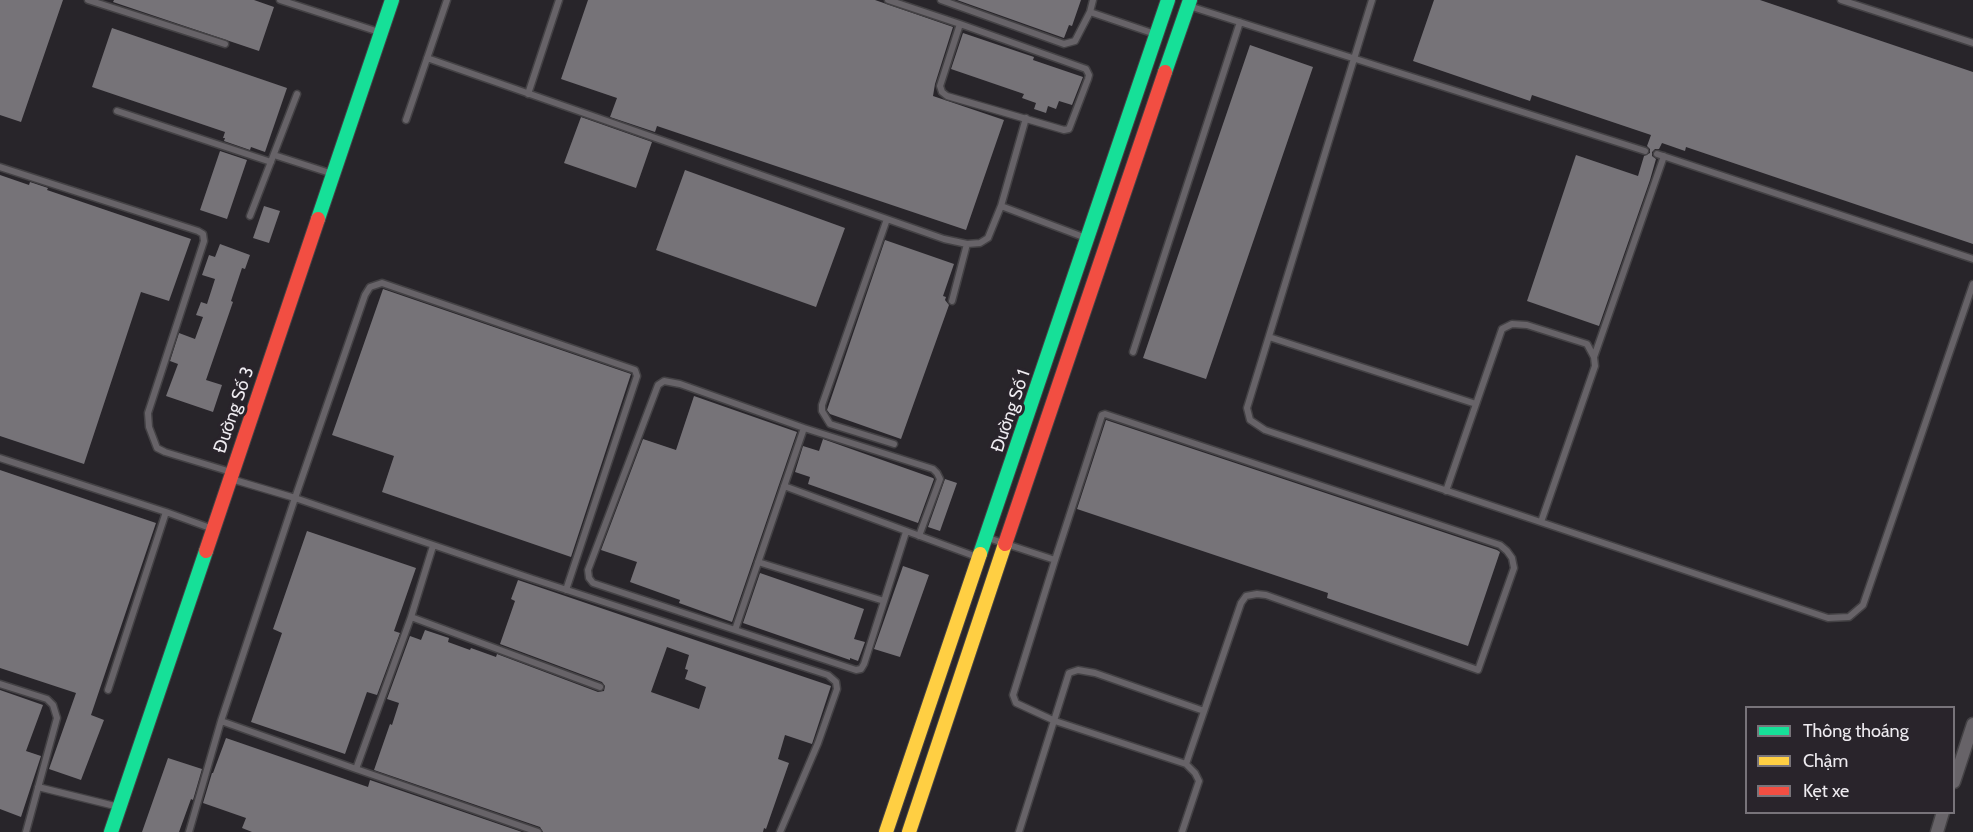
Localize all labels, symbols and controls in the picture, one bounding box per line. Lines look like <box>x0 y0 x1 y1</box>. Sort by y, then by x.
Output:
street label: Đường Số 3 <box>209 364 259 456</box>
street label: Đường Số 1 <box>987 367 1035 455</box>
legend <box>1745 706 1955 814</box>
text: Thông thoáng <box>1803 720 1909 742</box>
text: Chậm <box>1803 750 1848 772</box>
text: Kẹt xe <box>1803 780 1849 802</box>

